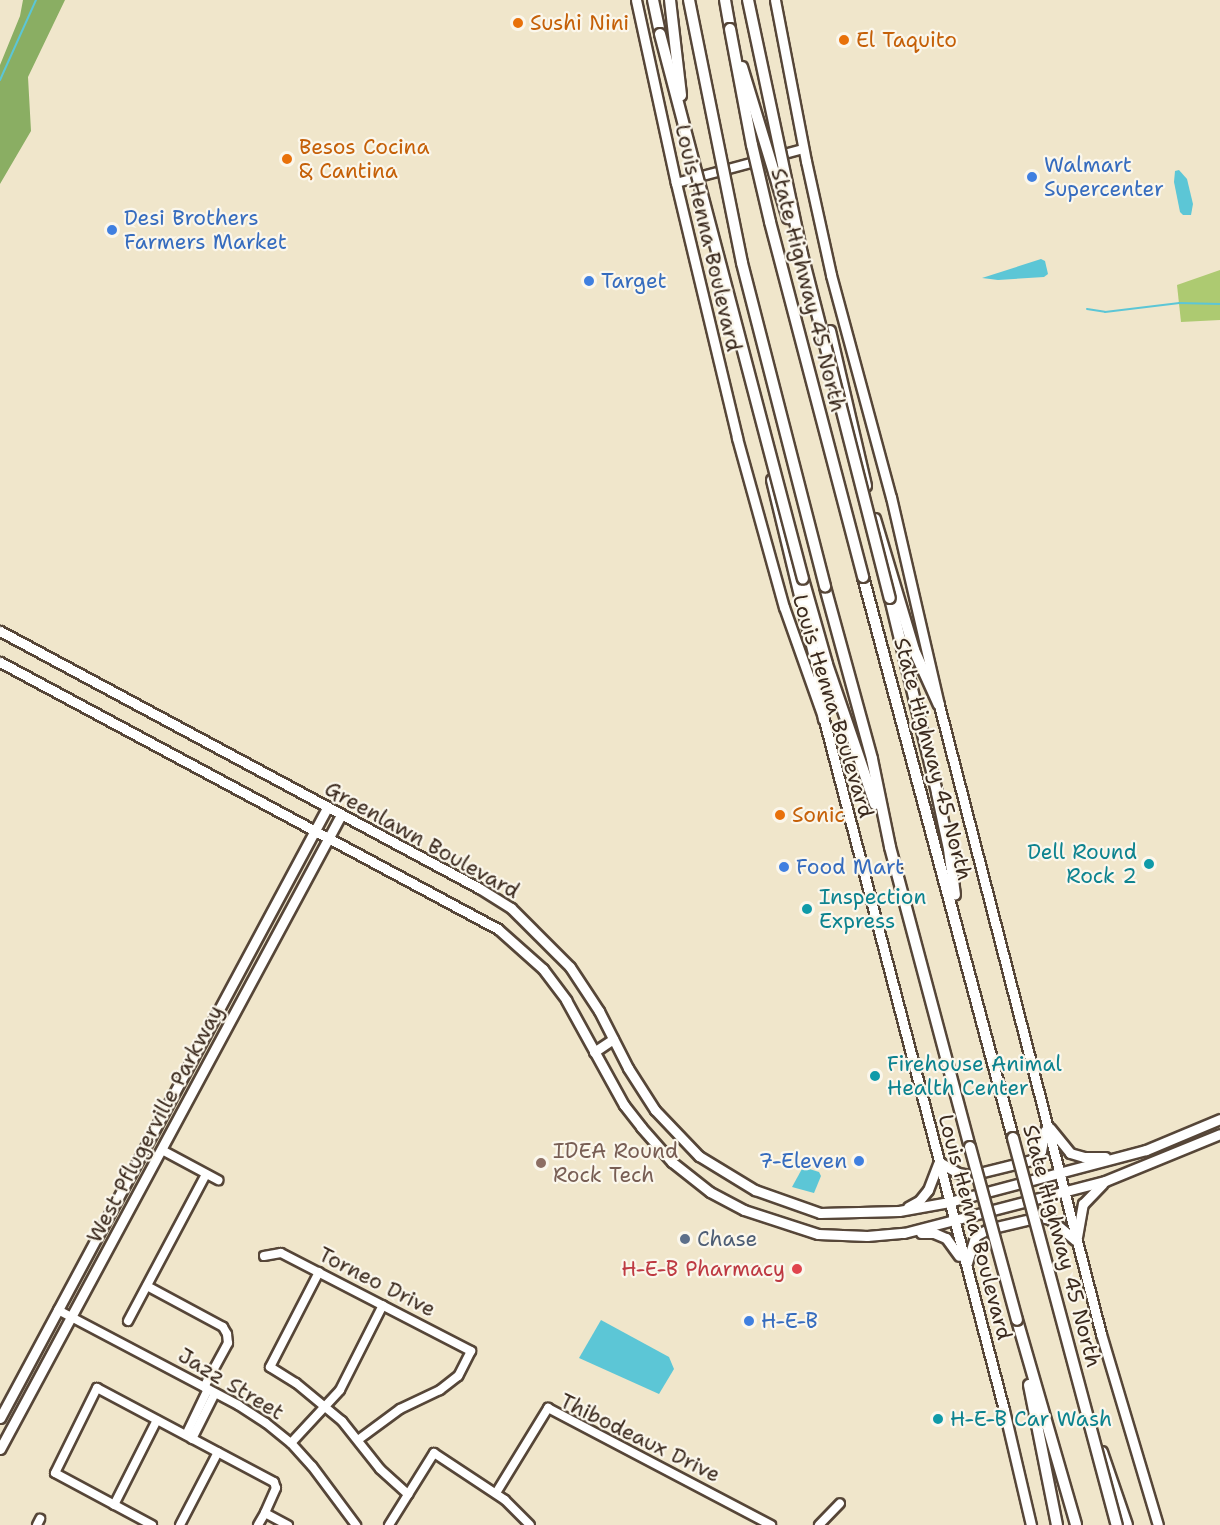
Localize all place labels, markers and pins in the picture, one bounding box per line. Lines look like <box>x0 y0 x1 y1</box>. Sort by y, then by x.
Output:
place label: Sushi Nini <box>530 10 629 36</box>
marker: Sushi Nini <box>511 16 525 30</box>
place label: El Taquito <box>856 27 957 53</box>
marker: El Taquito <box>837 33 851 47</box>
place label: Besos Cocina & Cantina <box>299 134 429 184</box>
marker: Besos Cocina & Cantina <box>280 152 294 166</box>
place label: Walmart Supercenter <box>1044 152 1164 202</box>
marker: Walmart Supercenter <box>1025 170 1039 184</box>
place label: Desi Brothers Farmers Market <box>124 205 287 255</box>
marker: Desi Brothers Farmers Market <box>105 223 119 237</box>
place label: Target <box>601 268 667 294</box>
marker: Target <box>582 274 596 288</box>
place label: Sonic <box>792 802 845 828</box>
marker: Sonic <box>773 808 787 822</box>
place label: Dell Round Rock 2 <box>1027 839 1137 889</box>
place label: Food Mart <box>796 854 904 880</box>
marker: Dell Round Rock 2 <box>1142 857 1156 871</box>
marker: Food Mart <box>777 860 791 874</box>
place label: Inspection Express <box>819 884 926 934</box>
marker: Inspection Express <box>800 902 814 916</box>
place label: Firehouse Animal Health Center <box>887 1051 1062 1101</box>
marker: Firehouse Animal Health Center <box>868 1069 882 1083</box>
place label: IDEA Round Rock Tech <box>553 1138 678 1188</box>
place label: 7-Eleven <box>758 1148 847 1174</box>
marker: 7-Eleven <box>852 1154 866 1168</box>
marker: IDEA Round Rock Tech <box>534 1156 548 1170</box>
place label: Chase <box>697 1226 757 1252</box>
marker: Chase <box>678 1232 692 1246</box>
place label: H-E-B Pharmacy <box>621 1256 785 1282</box>
marker: H-E-B Pharmacy <box>790 1262 804 1276</box>
place label: H-E-B <box>761 1308 818 1334</box>
marker: H-E-B <box>742 1314 756 1328</box>
place label: H-E-B Car Wash <box>950 1406 1112 1432</box>
marker: H-E-B Car Wash <box>931 1412 945 1426</box>

